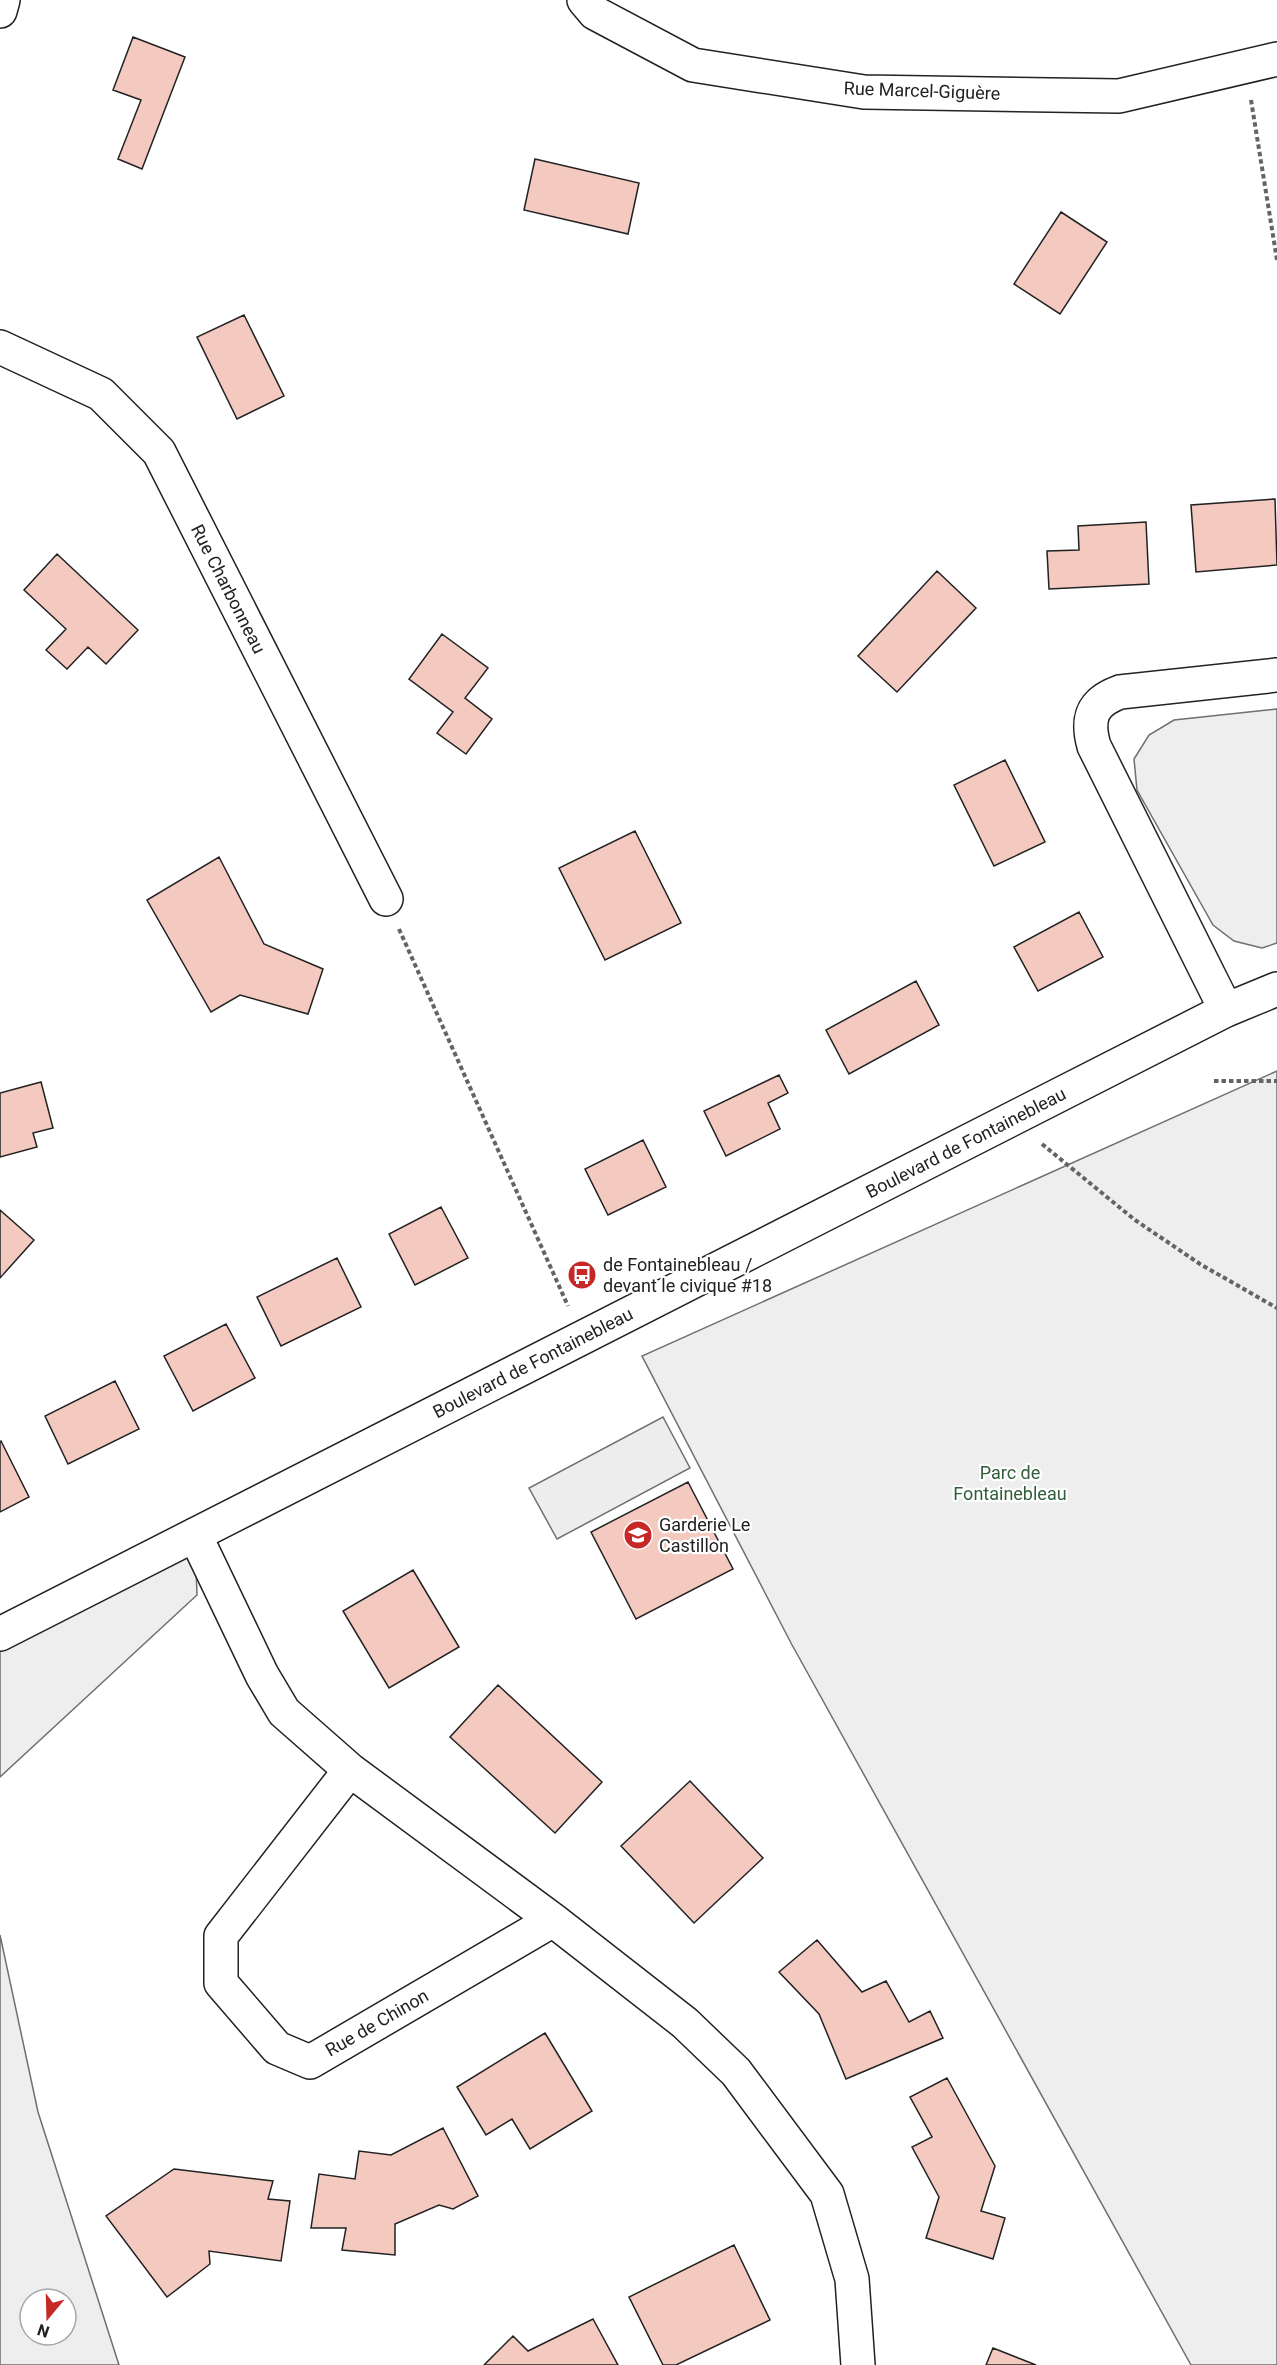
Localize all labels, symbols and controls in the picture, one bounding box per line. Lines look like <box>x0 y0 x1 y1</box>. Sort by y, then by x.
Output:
street label: Rue Marcel-Giguère <box>843 77 1001 104</box>
street label: Rue Charbonneau <box>187 521 270 657</box>
street label: Boulevard de Fontainebleau <box>862 1083 1069 1202</box>
place label: de Fontainebleau / devant le civique #18 <box>603 1254 772 1296</box>
bus stop icon: de Fontainebleau / devant le civique #18 <box>566 1259 598 1291</box>
street label: Boulevard de Fontainebleau <box>429 1303 636 1422</box>
park label: Parc de Fontainebleau <box>953 1462 1067 1504</box>
place label: Garderie Le Castillon <box>659 1514 750 1556</box>
school or university icon: Garderie Le Castillon <box>622 1519 654 1551</box>
street label: Rue de Chinon <box>322 1985 432 2060</box>
north arrow <box>18 2287 78 2347</box>
text: N <box>35 2320 52 2342</box>

